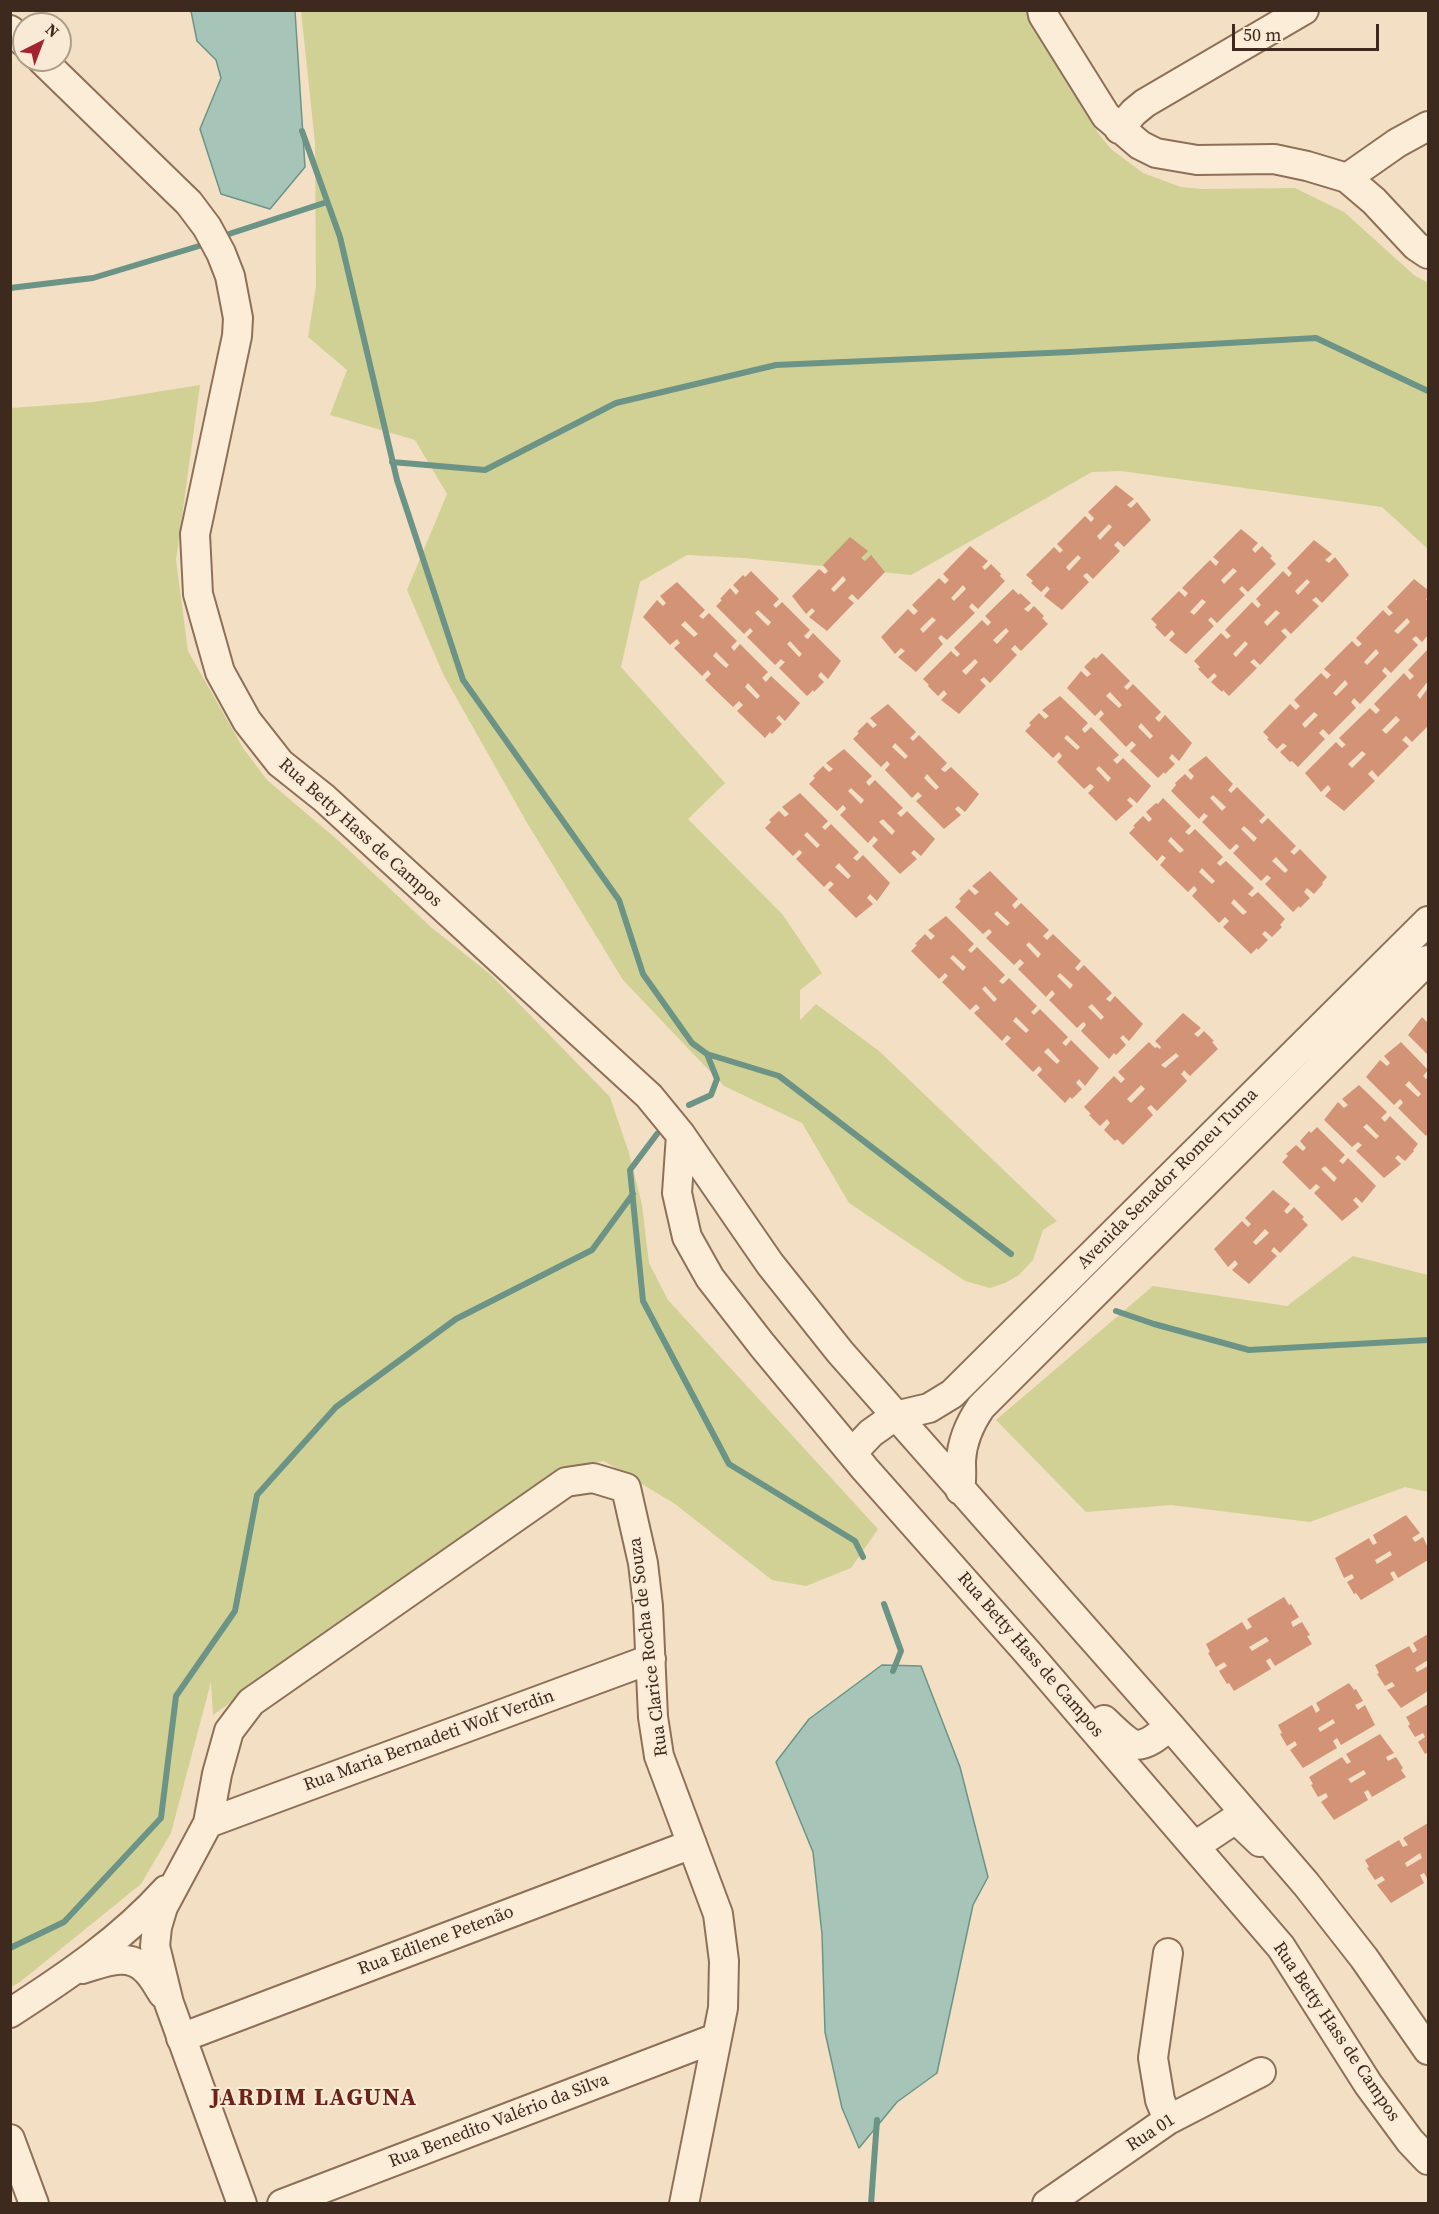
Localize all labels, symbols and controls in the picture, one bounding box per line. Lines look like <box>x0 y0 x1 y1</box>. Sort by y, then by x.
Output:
north arrow <box>12 12 72 72</box>
scale bar <box>1235 12 1382 50</box>
text: N <box>41 18 64 42</box>
text: 50 m <box>1243 22 1281 47</box>
street label: Rua Betty Hass de Campos <box>274 754 446 912</box>
street label: Avenida Senador Romeu Tuma <box>1073 1084 1263 1274</box>
street label: Rua Clarice Rocha de Souza <box>625 1536 673 1758</box>
street label: Rua Betty Hass de Campos <box>952 1568 1108 1742</box>
street label: Rua Maria Bernadeti Wolf Verdin <box>301 1685 557 1797</box>
street label: Rua Edilene Petenão <box>355 1901 517 1981</box>
street label: Rua Betty Hass de Campos <box>1268 1938 1404 2126</box>
street label: Rua Benedito Valério da Silva <box>386 2069 612 2173</box>
district label: JARDIM LAGUNA <box>210 2085 418 2113</box>
street label: Rua 01 <box>1123 2109 1179 2157</box>

